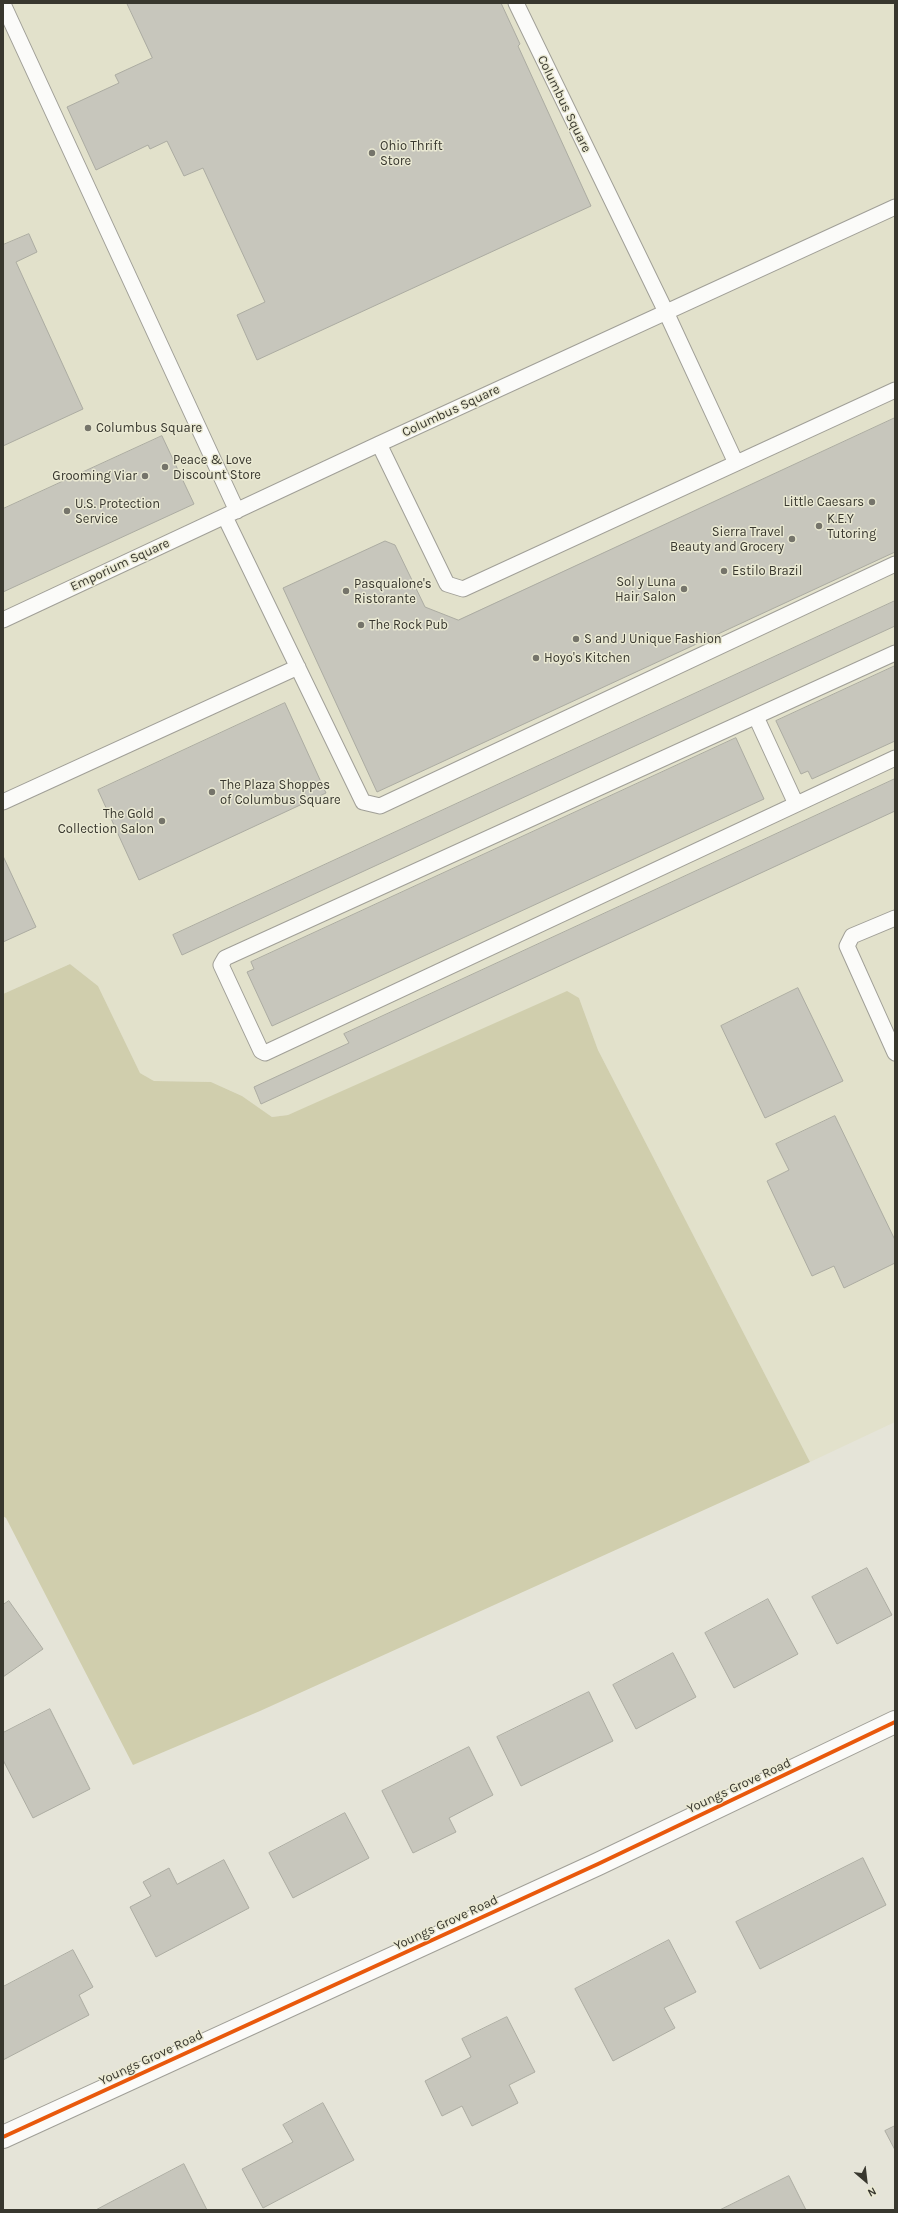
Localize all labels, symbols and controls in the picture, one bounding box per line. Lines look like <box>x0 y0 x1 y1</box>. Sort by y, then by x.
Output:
street label: Columbus Square <box>534 53 594 155</box>
place label: Ohio Thrift Store <box>380 138 443 169</box>
marker: Ohio Thrift Store <box>367 148 377 158</box>
street label: Columbus Square <box>400 382 502 440</box>
place label: Columbus Square <box>96 420 202 436</box>
marker: Columbus Square <box>83 423 93 433</box>
place label: Peace & Love Discount Store <box>173 452 261 483</box>
marker: Peace & Love Discount Store <box>160 462 170 472</box>
place label: Grooming Viar <box>52 468 137 484</box>
marker: Grooming Viar <box>140 471 150 481</box>
place label: Little Caesars <box>784 494 864 510</box>
place label: U.S. Protection Service <box>75 496 160 527</box>
marker: Little Caesars <box>867 497 877 507</box>
marker: U.S. Protection Service <box>62 506 72 516</box>
place label: K.E.Y Tutoring <box>827 511 876 542</box>
marker: K.E.Y Tutoring <box>814 521 824 531</box>
place label: Sierra Travel Beauty and Grocery <box>670 524 784 555</box>
marker: Sierra Travel Beauty and Grocery <box>787 534 797 544</box>
street label: Emporium Square <box>68 535 172 595</box>
place label: Estilo Brazil <box>732 563 802 579</box>
marker: Estilo Brazil <box>719 566 729 576</box>
place label: Sol y Luna Hair Salon <box>615 574 676 605</box>
place label: Pasqualone's Ristorante <box>354 576 432 607</box>
marker: Sol y Luna Hair Salon <box>679 584 689 594</box>
marker: Pasqualone's Ristorante <box>341 586 351 596</box>
place label: The Rock Pub <box>369 617 448 633</box>
marker: The Rock Pub <box>356 620 366 630</box>
place label: S and J Unique Fashion <box>584 631 722 647</box>
marker: S and J Unique Fashion <box>571 634 581 644</box>
place label: Hoyo's Kitchen <box>544 650 630 666</box>
marker: Hoyo's Kitchen <box>531 653 541 663</box>
place label: The Plaza Shoppes of Columbus Square <box>220 777 341 808</box>
marker: The Plaza Shoppes of Columbus Square <box>207 787 217 797</box>
place label: The Gold Collection Salon <box>58 806 154 837</box>
marker: The Gold Collection Salon <box>157 816 167 826</box>
street label: Youngs Grove Road <box>685 1755 793 1817</box>
street label: Youngs Grove Road <box>392 1892 500 1954</box>
street label: Youngs Grove Road <box>97 2027 205 2089</box>
north arrow <box>846 2161 886 2201</box>
text: N <box>865 2184 878 2200</box>

